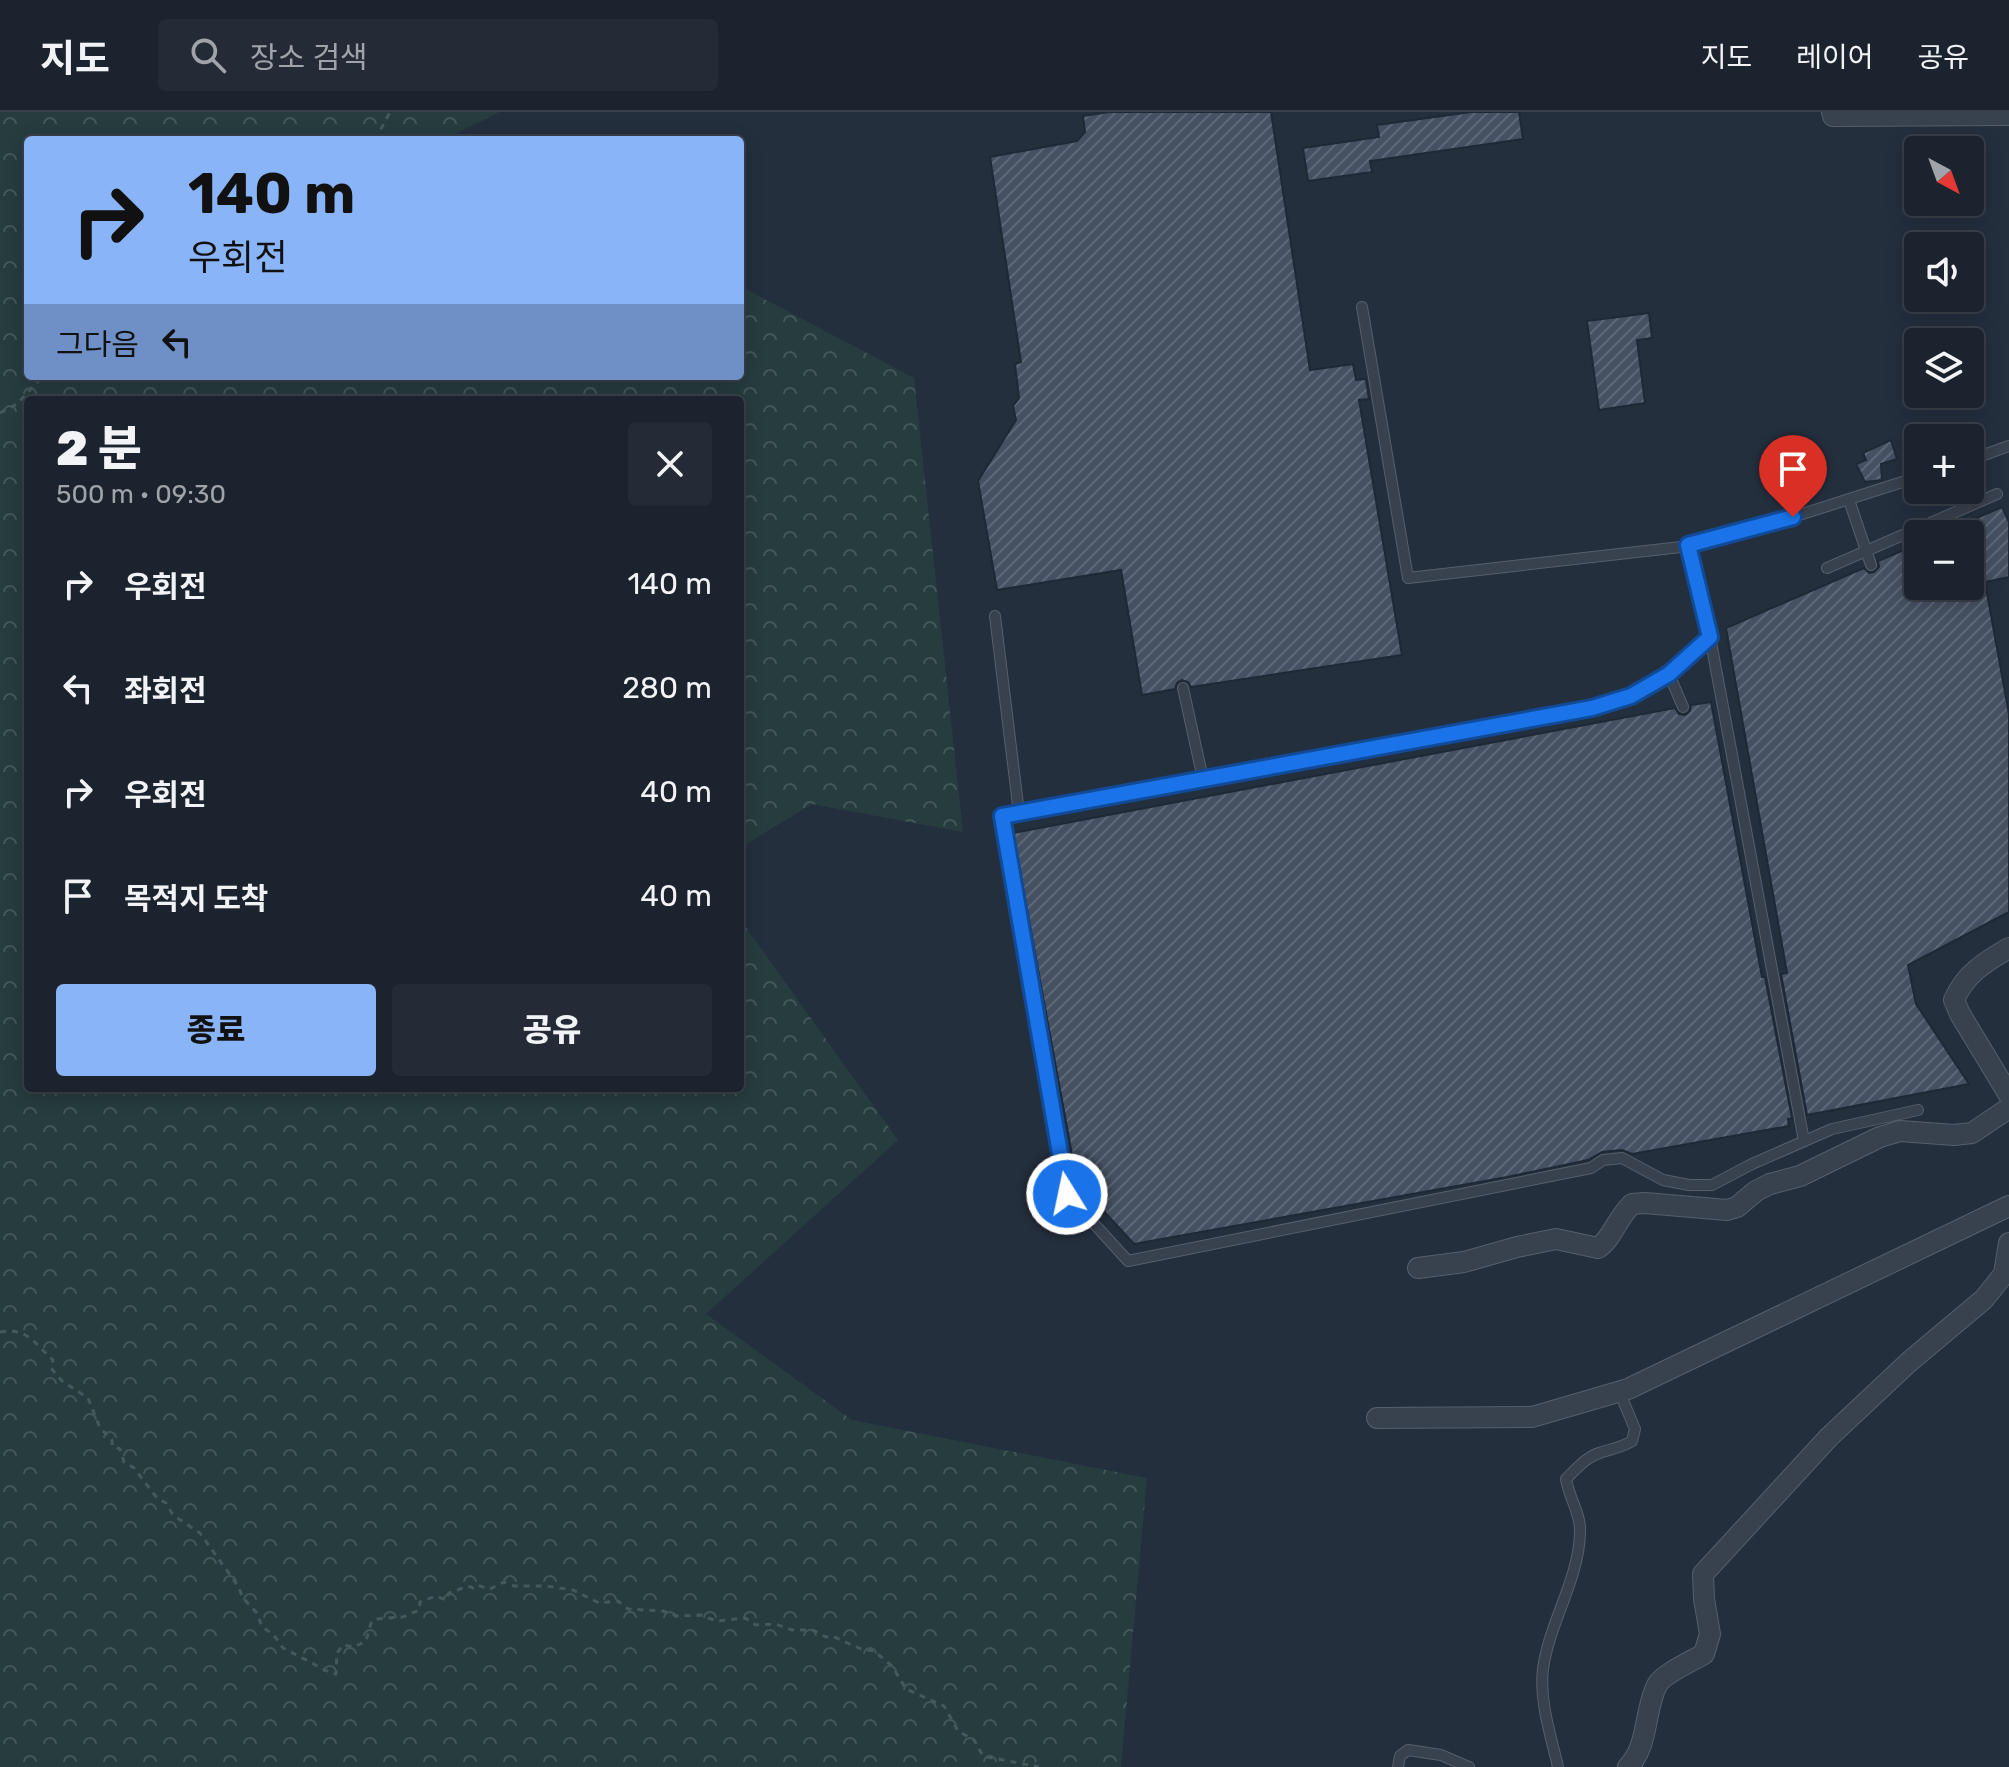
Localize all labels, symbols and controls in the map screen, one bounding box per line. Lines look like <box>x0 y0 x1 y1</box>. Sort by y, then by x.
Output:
search box <box>158 19 718 91</box>
icon: search <box>186 33 230 77</box>
text: 지도 <box>40 36 110 82</box>
text: 장소 검색 <box>250 40 368 76</box>
text: 지도 <box>1701 41 1752 74</box>
text: 레이어 <box>1796 41 1873 74</box>
text: 공유 <box>1917 41 1969 74</box>
north arrow <box>1904 136 1984 216</box>
map controls <box>1904 136 1984 600</box>
text: 140 m <box>188 161 355 227</box>
icon: right <box>56 168 160 272</box>
button: sound <box>1904 232 1984 312</box>
text: 우회전 <box>188 236 287 279</box>
icon: left <box>155 320 199 364</box>
text: 그다음 <box>56 327 139 363</box>
button: layers <box>1904 328 1984 408</box>
text: 2 분 <box>56 420 142 477</box>
button: close <box>628 422 712 506</box>
button: + <box>1904 424 1984 504</box>
pin <box>1759 435 1827 517</box>
icon: arrive <box>1771 447 1815 491</box>
text: 500 m · 09:30 <box>56 479 226 510</box>
button: − <box>1904 520 1984 600</box>
icon: right <box>56 562 100 606</box>
text: 140 m <box>627 566 712 602</box>
text: 우회전 <box>124 569 207 605</box>
icon: left <box>56 666 100 710</box>
text: 280 m <box>622 670 712 706</box>
text: 좌회전 <box>124 673 207 709</box>
icon: right <box>56 770 100 814</box>
text: 40 m <box>640 774 712 810</box>
text: 우회전 <box>124 777 207 813</box>
icon: arrive <box>56 874 100 918</box>
text: 40 m <box>640 878 712 914</box>
text: 목적지 도착 <box>124 881 268 917</box>
button: 종료 <box>56 984 376 1076</box>
button: 공유 <box>392 984 712 1076</box>
position arrow <box>1025 1152 1109 1236</box>

